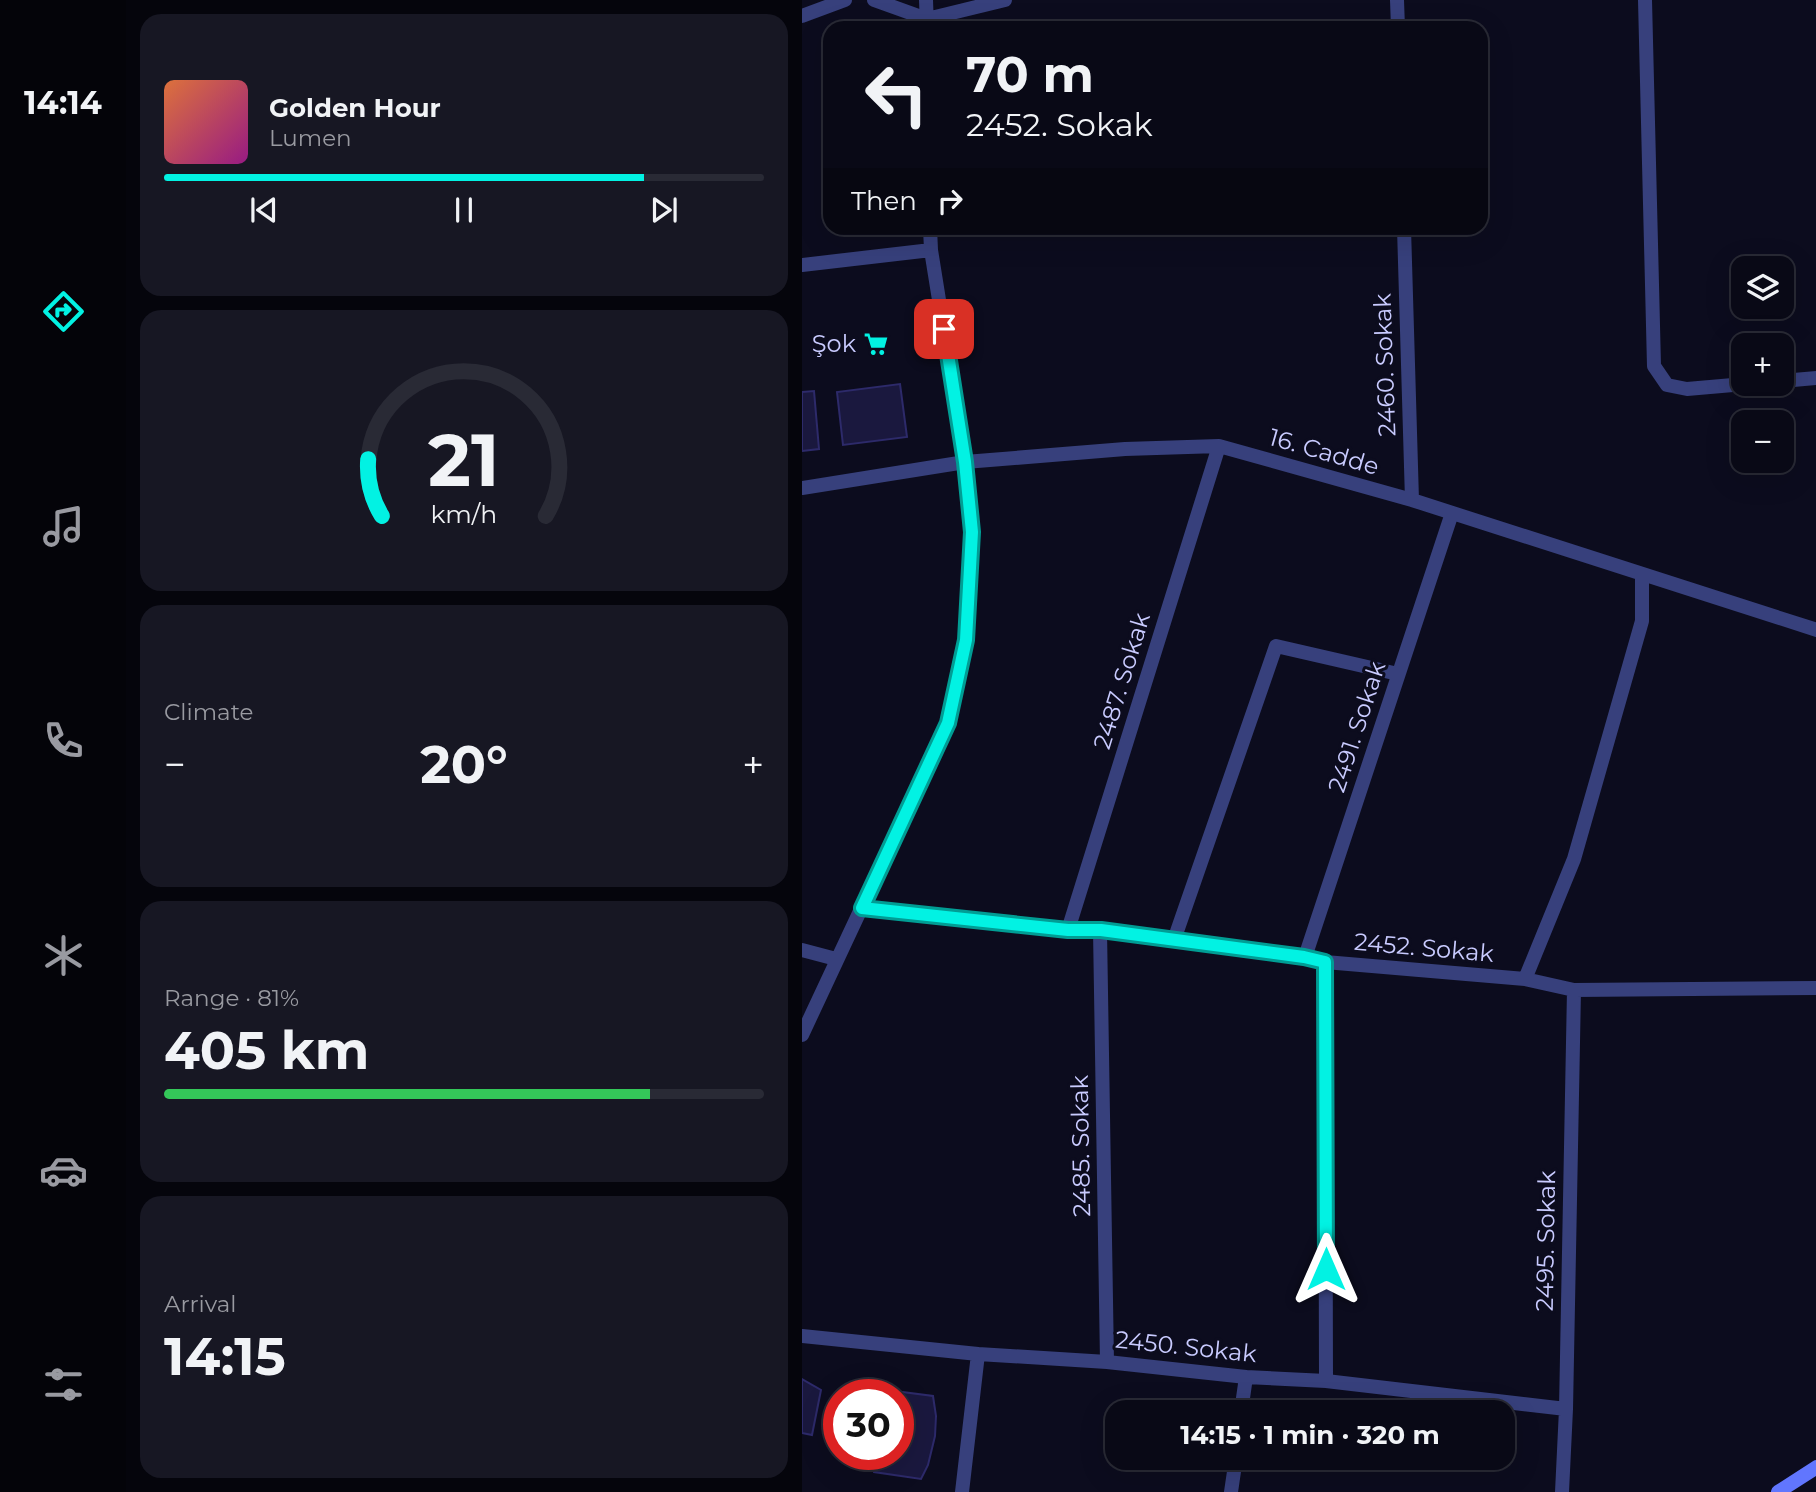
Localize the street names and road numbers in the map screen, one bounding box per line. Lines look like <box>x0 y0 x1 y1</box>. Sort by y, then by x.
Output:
street label: 2460. Sokak <box>1367 292 1401 437</box>
street label: 16. Cadde <box>1266 422 1382 481</box>
street label: 2487. Sokak <box>1087 608 1156 753</box>
street label: 2491. Sokak <box>1322 657 1392 796</box>
street label: 2452. Sokak <box>1353 927 1496 968</box>
street label: 2485. Sokak <box>1065 1074 1096 1217</box>
street label: 2495. Sokak <box>1530 1170 1561 1312</box>
street label: 2450. Sokak <box>1114 1325 1259 1368</box>

